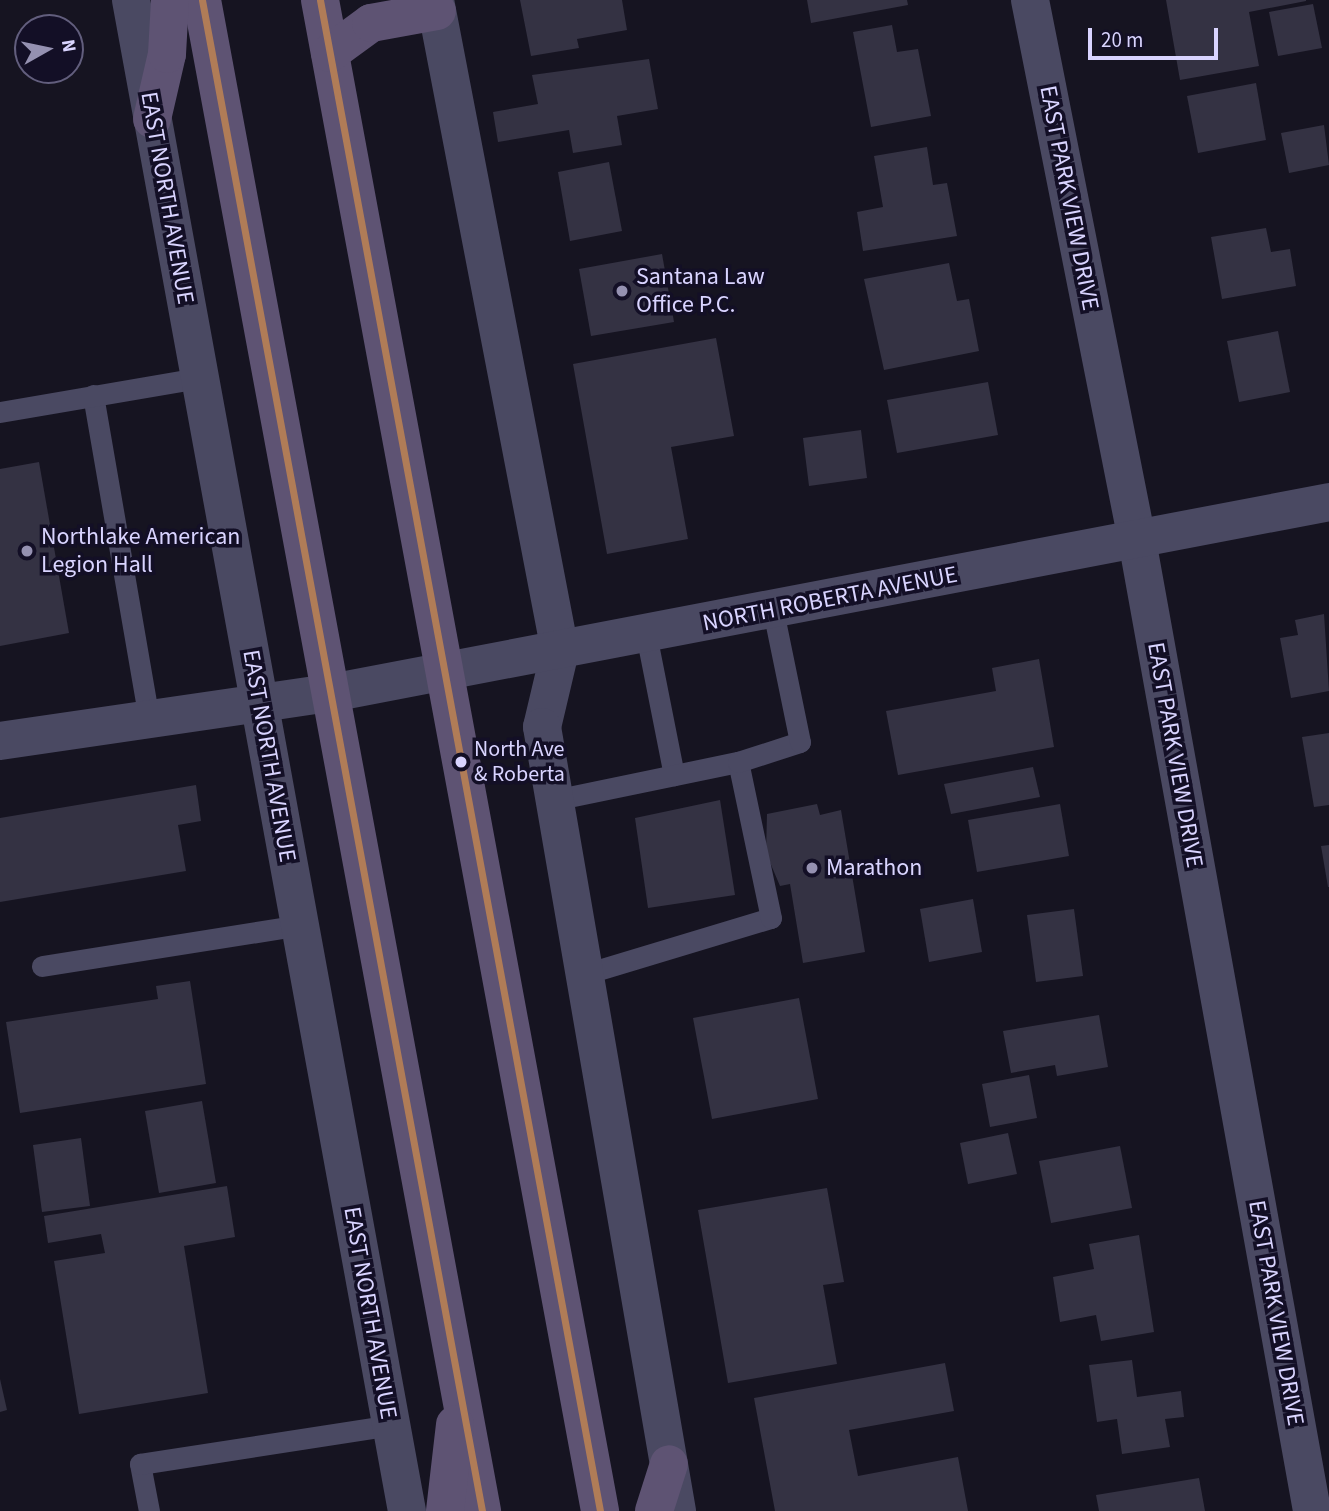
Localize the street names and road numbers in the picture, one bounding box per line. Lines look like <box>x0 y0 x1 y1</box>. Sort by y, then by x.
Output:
street label: EAST PARK VIEW DRIVE <box>1033 83 1105 313</box>
street label: EAST NORTH AVENUE <box>134 90 200 306</box>
street label: NORTH ROBERTA AVENUE <box>700 560 960 638</box>
street label: EAST PARK VIEW DRIVE <box>1141 640 1209 870</box>
street label: EAST NORTH AVENUE <box>236 648 302 864</box>
street label: EAST PARK VIEW DRIVE <box>1242 1198 1310 1428</box>
street label: EAST NORTH AVENUE <box>337 1205 403 1421</box>

